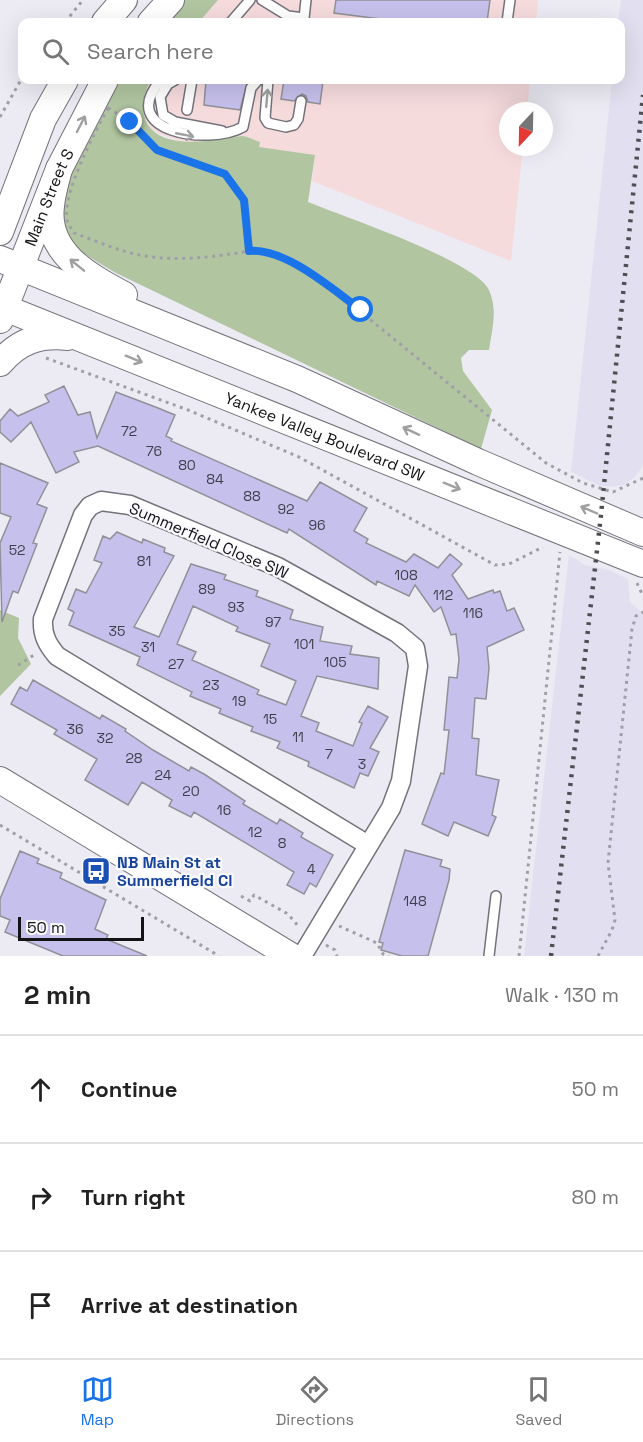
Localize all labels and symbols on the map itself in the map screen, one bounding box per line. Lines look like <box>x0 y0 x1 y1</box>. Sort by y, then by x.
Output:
one-way arrow <box>262 89 273 109</box>
north arrow <box>499 102 553 156</box>
route end <box>116 108 142 134</box>
one-way arrow <box>75 115 87 133</box>
one-way arrow <box>175 130 195 141</box>
street label: Main Street S <box>20 145 79 249</box>
one-way arrow <box>69 259 85 272</box>
route start <box>347 296 373 322</box>
one-way arrow <box>124 354 143 365</box>
street label: Yankee Valley Boulevard SW <box>222 387 428 486</box>
house number: 72 <box>121 422 137 440</box>
one-way arrow <box>402 425 420 437</box>
house number: 76 <box>146 442 162 460</box>
house number: 80 <box>178 456 196 474</box>
house number: 84 <box>206 470 224 488</box>
one-way arrow <box>442 481 461 492</box>
house number: 88 <box>243 487 261 505</box>
street label: Summerfield Close SW <box>126 497 292 584</box>
house number: 92 <box>277 500 295 518</box>
one-way arrow <box>580 504 599 515</box>
house number: 96 <box>308 516 326 534</box>
house number: 52 <box>9 541 25 559</box>
house number: 81 <box>137 552 151 570</box>
house number: 108 <box>394 566 418 584</box>
house number: 89 <box>198 580 216 598</box>
house number: 112 <box>433 586 453 604</box>
house number: 93 <box>227 598 245 616</box>
house number: 116 <box>463 604 483 622</box>
house number: 97 <box>265 613 281 631</box>
house number: 35 <box>109 622 125 640</box>
house number: 101 <box>294 635 314 653</box>
house number: 31 <box>141 638 155 656</box>
house number: 105 <box>323 653 347 671</box>
house number: 27 <box>168 655 184 673</box>
house number: 23 <box>203 676 219 694</box>
house number: 19 <box>232 692 246 710</box>
house number: 15 <box>263 710 277 728</box>
house number: 36 <box>66 720 84 738</box>
house number: 11 <box>292 728 304 746</box>
house number: 32 <box>97 729 113 747</box>
house number: 7 <box>325 745 333 763</box>
house number: 28 <box>125 749 143 767</box>
house number: 3 <box>358 755 366 773</box>
house number: 24 <box>155 766 172 784</box>
house number: 20 <box>182 782 200 800</box>
house number: 16 <box>217 801 231 819</box>
house number: 12 <box>248 823 262 841</box>
house number: 8 <box>278 834 287 852</box>
place label: NB Main St at Summerfield Cl <box>117 852 233 891</box>
bus stop icon: NB Main St at Summerfield Cl <box>80 855 112 887</box>
house number: 4 <box>307 860 316 878</box>
house number: 148 <box>403 892 427 910</box>
scale bar <box>18 914 144 942</box>

